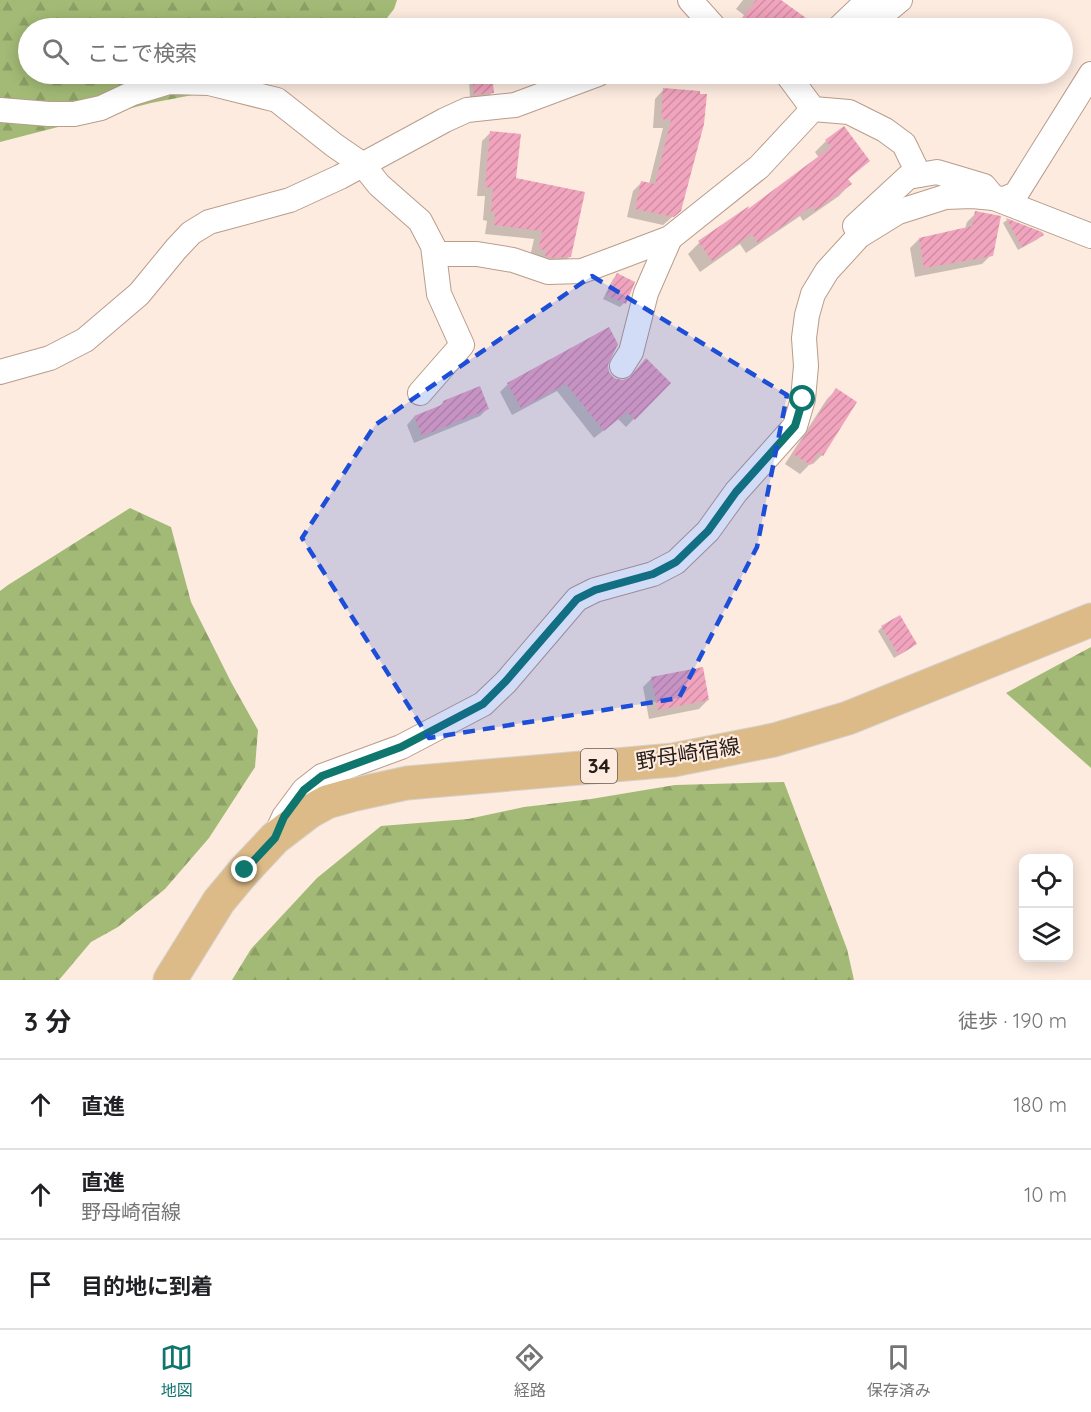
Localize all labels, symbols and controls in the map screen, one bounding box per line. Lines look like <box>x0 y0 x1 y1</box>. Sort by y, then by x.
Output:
search box <box>18 18 1073 84</box>
icon: search <box>39 35 72 68</box>
text: ここで検索 <box>87 39 197 67</box>
route start <box>789 385 815 411</box>
street label: 野母崎宿線 <box>634 732 742 774</box>
road number: 34 <box>581 749 617 783</box>
map controls <box>1019 854 1073 962</box>
button: locate <box>1019 854 1073 908</box>
route end <box>231 856 257 882</box>
button: layers <box>1019 908 1073 962</box>
text: 3 分 <box>24 1005 71 1038</box>
text: 徒歩 · 190 m <box>958 1008 1067 1033</box>
icon: ahead <box>24 1088 57 1121</box>
text: 直進 <box>81 1092 125 1120</box>
text: 180 m <box>1013 1092 1067 1117</box>
text: 直進 <box>81 1168 125 1196</box>
icon: ahead <box>24 1178 57 1211</box>
text: 10 m <box>1024 1182 1067 1207</box>
text: 野母崎宿線 <box>81 1199 181 1224</box>
icon: arrive <box>24 1268 57 1301</box>
text: 目的地に到着 <box>81 1272 213 1300</box>
tab: 地図 <box>160 1341 193 1401</box>
tab: 経路 <box>513 1341 546 1401</box>
tab: 保存済み <box>867 1341 931 1401</box>

